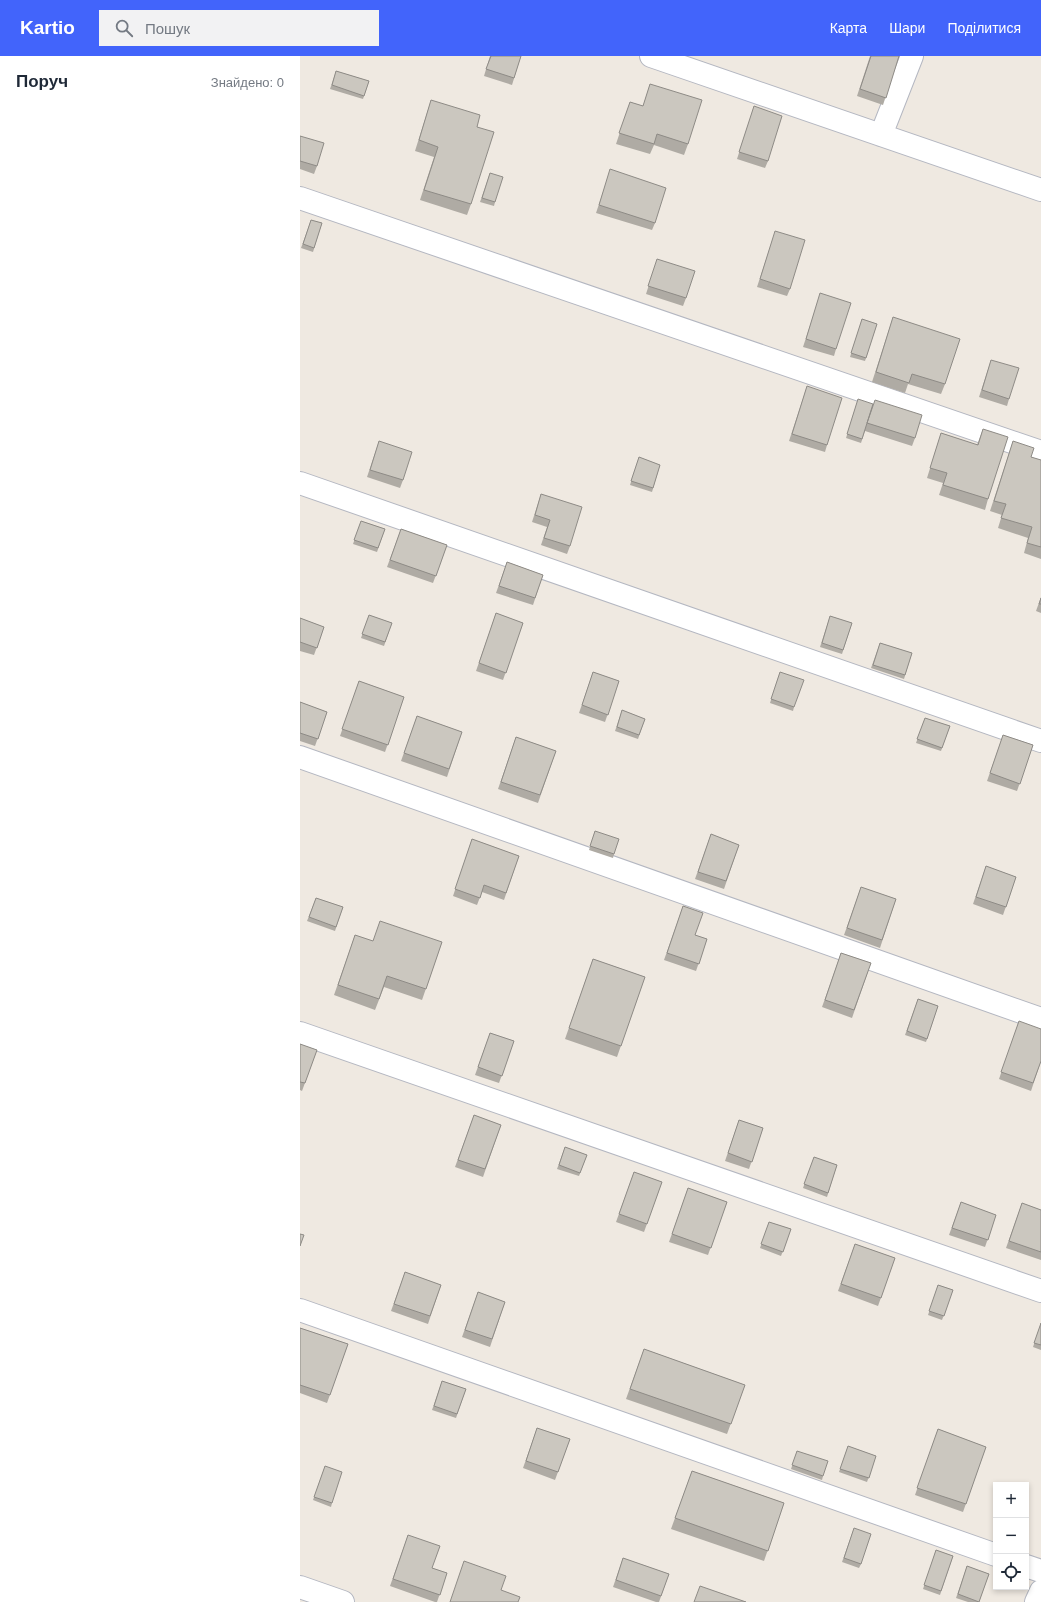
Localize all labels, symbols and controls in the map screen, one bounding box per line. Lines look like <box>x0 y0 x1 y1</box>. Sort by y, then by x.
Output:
search box <box>99 10 379 46</box>
text: Kartio <box>20 17 75 38</box>
icon: search <box>113 17 135 39</box>
text: Пошук <box>145 20 190 37</box>
text: Карта <box>830 20 867 36</box>
text: Шари <box>889 20 925 36</box>
text: Поділитися <box>947 20 1021 36</box>
text: Поруч <box>16 72 68 91</box>
text: Знайдено: 0 <box>211 75 284 90</box>
map controls <box>993 1482 1029 1590</box>
button: + <box>993 1482 1029 1518</box>
button: − <box>993 1518 1029 1554</box>
button: locate <box>993 1554 1029 1590</box>

